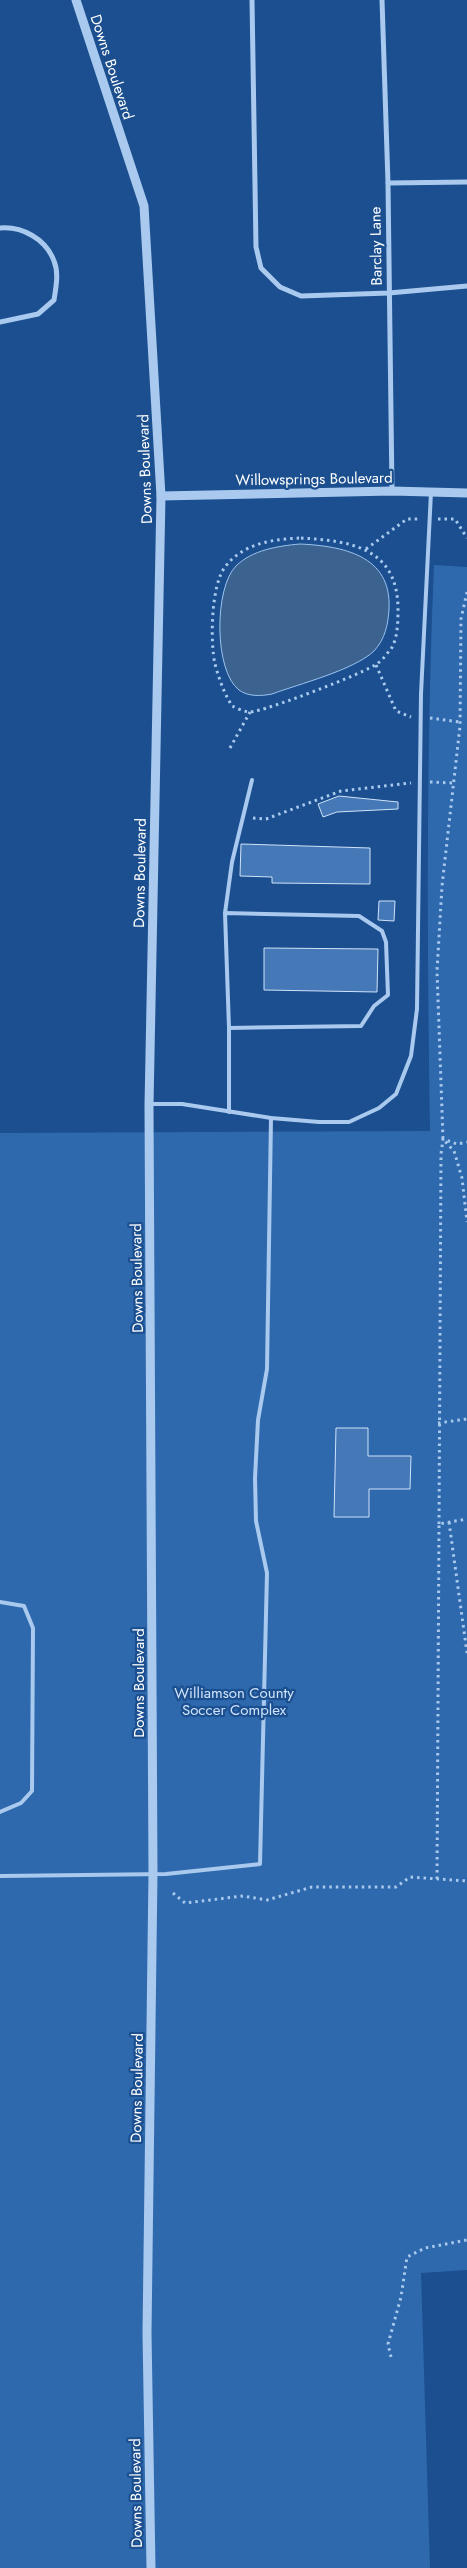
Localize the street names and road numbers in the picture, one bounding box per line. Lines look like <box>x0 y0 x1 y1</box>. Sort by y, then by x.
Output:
street label: Downs Boulevard <box>85 11 139 123</box>
street label: Barclay Lane <box>364 206 388 286</box>
street label: Downs Boulevard <box>132 414 158 524</box>
street label: Willowsprings Boulevard <box>235 467 393 491</box>
street label: Downs Boulevard <box>128 818 152 928</box>
street label: Downs Boulevard <box>125 1223 149 1333</box>
street label: Downs Boulevard <box>128 1628 150 1738</box>
street label: Downs Boulevard <box>125 2033 149 2143</box>
street label: Downs Boulevard <box>124 2438 148 2548</box>

